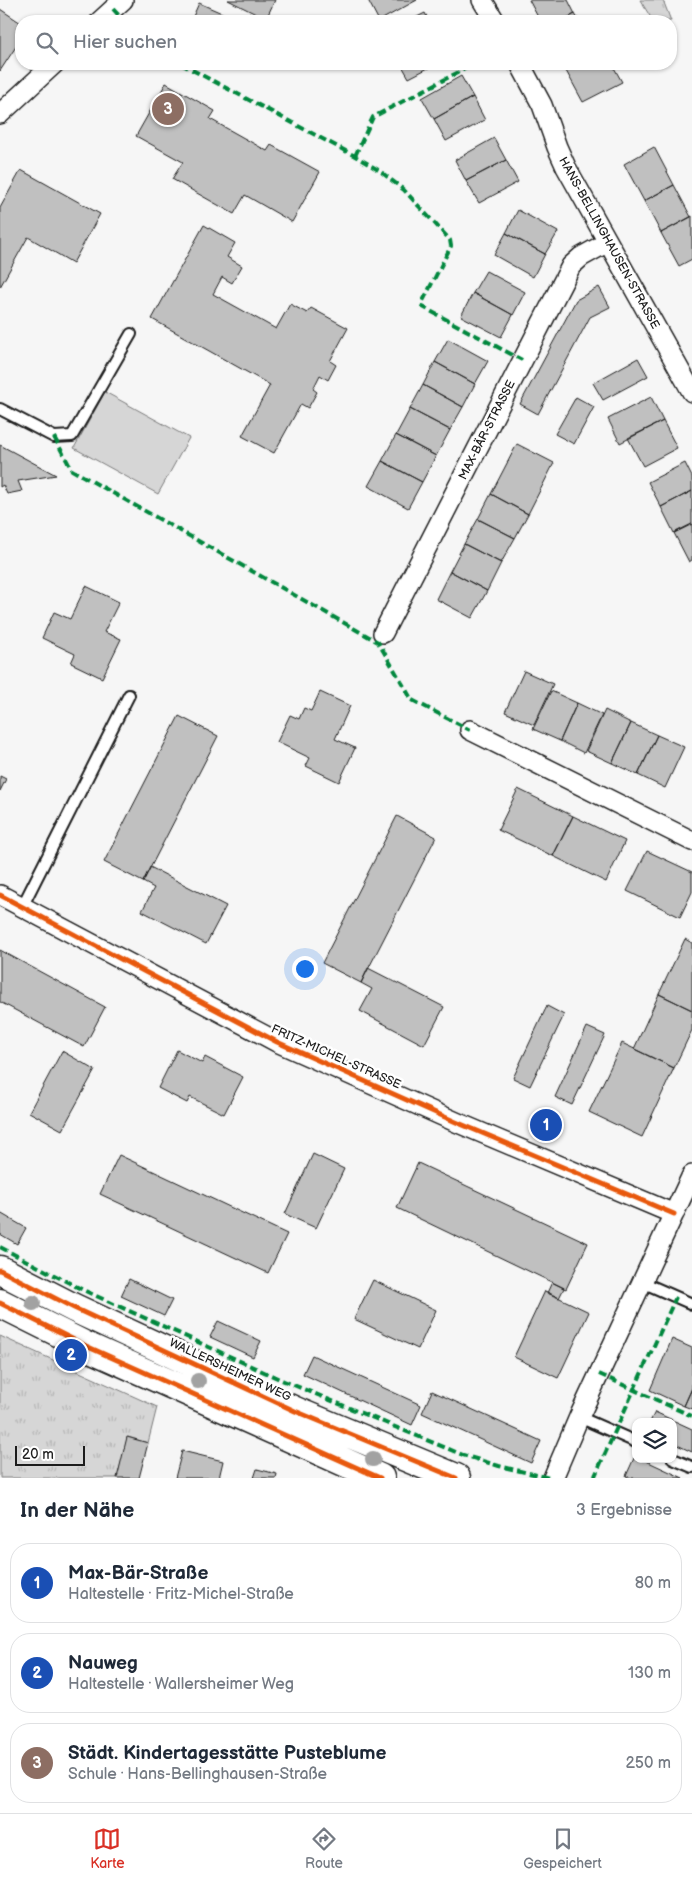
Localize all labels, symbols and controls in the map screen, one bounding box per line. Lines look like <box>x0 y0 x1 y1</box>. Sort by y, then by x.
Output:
search box <box>15 15 677 70</box>
icon: search <box>33 29 61 57</box>
text: Hier suchen <box>73 31 177 54</box>
pin: 3 <box>152 90 184 128</box>
street label: HANS-BELLINGHAUSEN-STRASSE <box>555 154 663 332</box>
street label: MAX-BÄR-STRASSE <box>454 377 519 482</box>
your location <box>292 956 318 982</box>
street label: FRITZ-MICHEL-STRASSE <box>269 1022 403 1092</box>
pin: 1 <box>530 1106 562 1144</box>
street label: WALLERSHEIMER WEG <box>167 1335 293 1405</box>
pin: 2 <box>55 1336 87 1374</box>
map controls <box>632 1418 677 1463</box>
button: layers <box>632 1418 677 1463</box>
scale bar <box>15 1443 85 1466</box>
text: 20 m <box>22 1446 54 1463</box>
text: In der Nähe <box>20 1498 134 1523</box>
text: 3 Ergebnisse <box>576 1501 672 1520</box>
text: Max-Bär-Straße <box>68 1562 208 1585</box>
text: 1 <box>34 1574 40 1593</box>
text: 80 m <box>635 1574 671 1593</box>
text: Haltestelle · Fritz-Michel-Straße <box>68 1585 294 1604</box>
text: Nauweg <box>68 1652 138 1675</box>
text: 2 <box>32 1664 42 1683</box>
text: 130 m <box>628 1664 671 1683</box>
text: Haltestelle · Wallersheimer Weg <box>68 1675 294 1694</box>
text: Städt. Kindertagesstätte Pusteblume <box>68 1742 386 1765</box>
text: 3 <box>32 1754 42 1773</box>
text: 250 m <box>625 1754 671 1773</box>
text: Schule · Hans-Bellinghausen-Straße <box>68 1765 327 1784</box>
tab: Karte <box>90 1825 124 1872</box>
tab: Route <box>305 1825 343 1872</box>
tab: Gespeichert <box>523 1825 602 1872</box>

